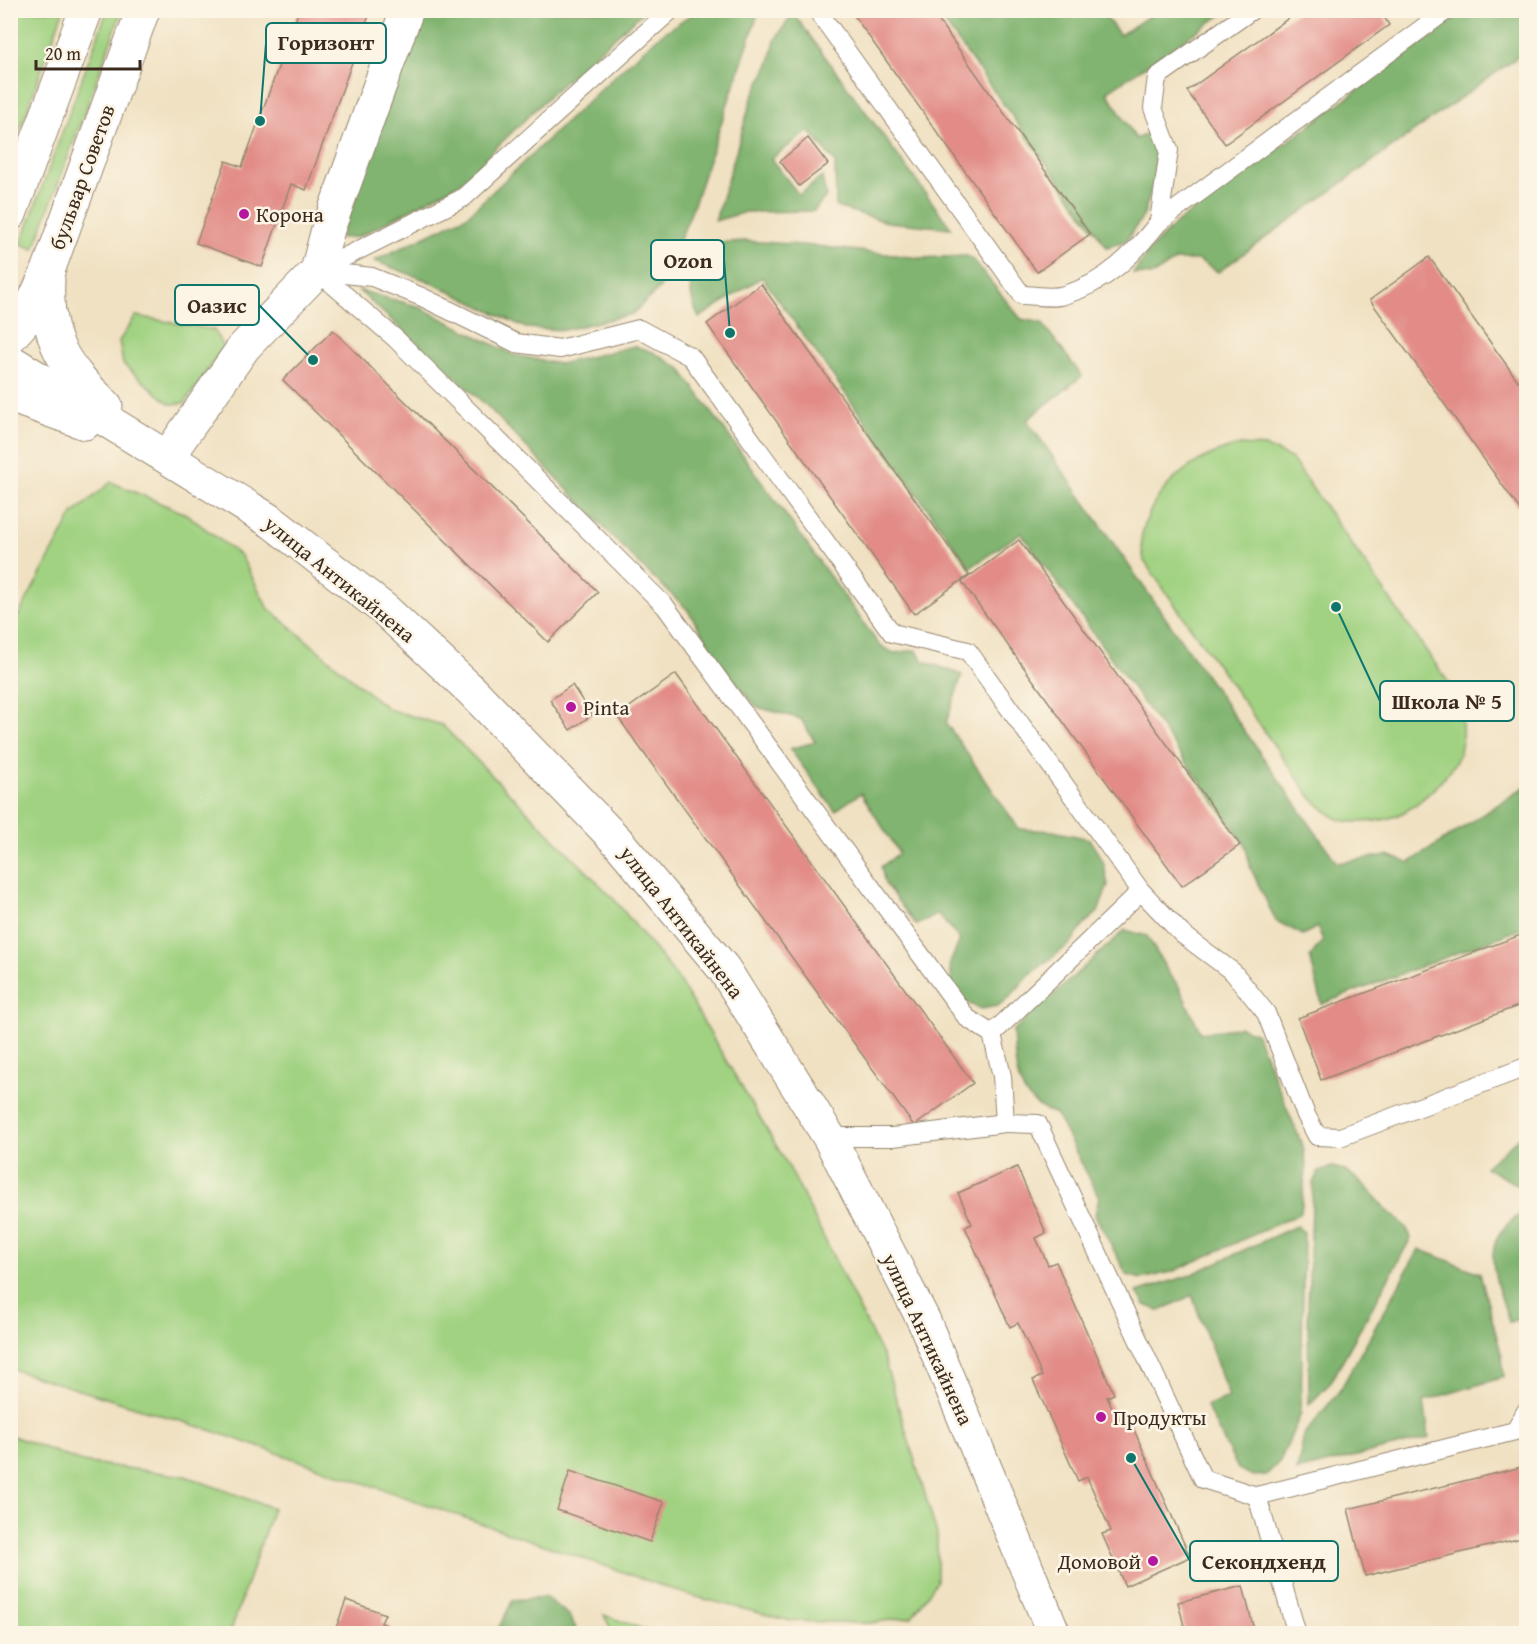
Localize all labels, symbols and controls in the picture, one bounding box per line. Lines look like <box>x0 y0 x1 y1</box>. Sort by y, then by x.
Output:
callout: Горизонт <box>266 23 386 63</box>
text: Горизонт <box>278 26 375 58</box>
scale bar <box>36 33 140 71</box>
text: 20 m <box>45 40 81 67</box>
street label: бульвар Советов <box>41 100 123 254</box>
place label: Корона <box>256 199 324 230</box>
marker: Корона <box>237 207 251 221</box>
callout: Ozon <box>651 240 724 280</box>
text: Ozon <box>663 244 713 276</box>
callout: Оазис <box>175 285 259 325</box>
text: Оазис <box>187 289 247 321</box>
street label: улица Антикайнена <box>257 508 422 650</box>
callout: Школа № 5 <box>1380 681 1514 721</box>
text: Школа № 5 <box>1392 685 1502 717</box>
place label: Pinta <box>583 692 629 723</box>
marker: Pinta <box>564 700 578 714</box>
street label: улица Антикайнена <box>612 838 752 1005</box>
street label: улица Антикайнена <box>874 1247 981 1430</box>
place label: Продукты <box>1113 1402 1207 1433</box>
marker: Продукты <box>1094 1410 1108 1424</box>
callout: Секондхенд <box>1190 1541 1338 1581</box>
text: Секондхенд <box>1202 1545 1326 1577</box>
place label: Домовой <box>1057 1546 1141 1577</box>
marker: Домовой <box>1146 1554 1160 1568</box>

